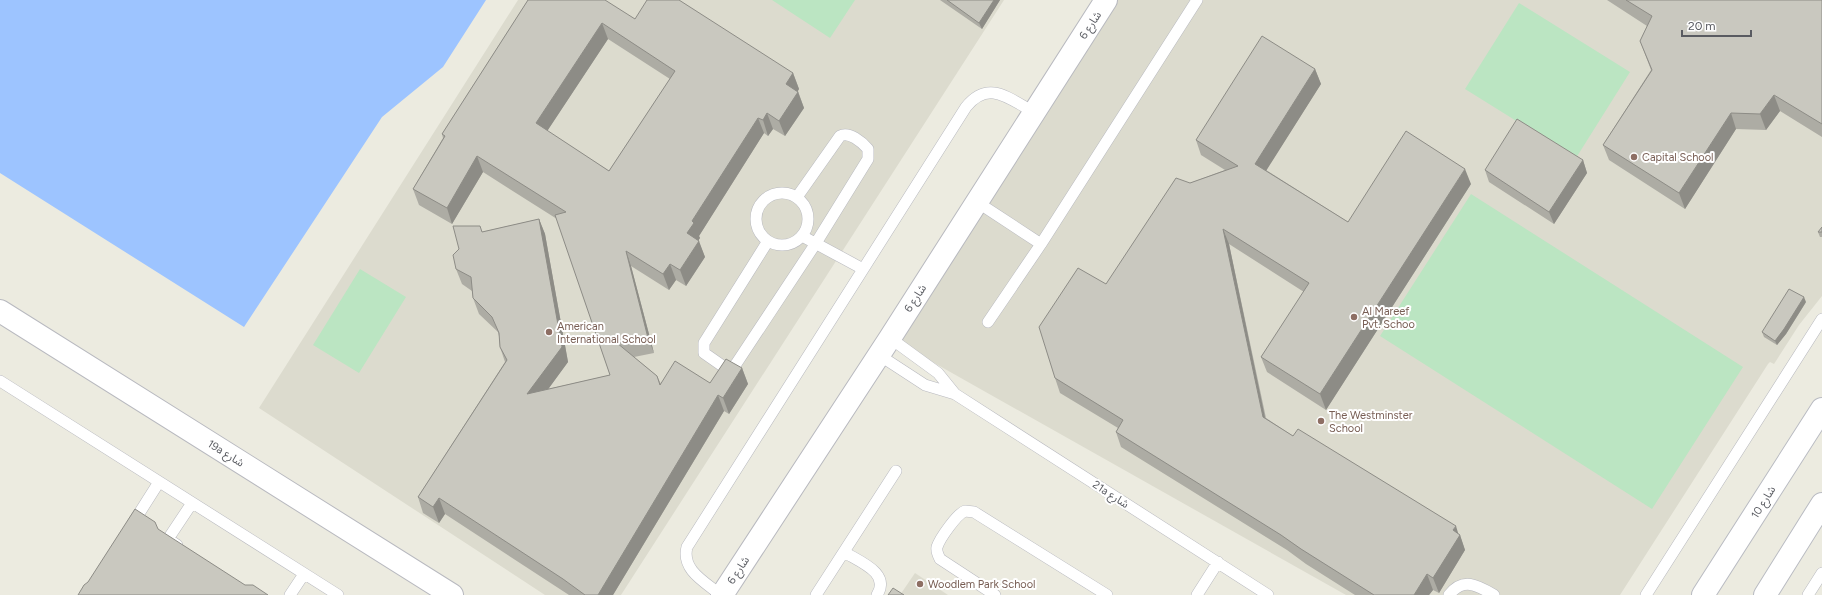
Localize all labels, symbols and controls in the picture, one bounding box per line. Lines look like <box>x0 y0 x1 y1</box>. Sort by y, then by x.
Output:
street label: شارع 6 <box>1077 9 1105 42</box>
scale bar <box>1682 12 1751 38</box>
text: 20 m <box>1688 19 1716 33</box>
place label: Capital School <box>1642 151 1714 164</box>
marker: Capital School <box>1629 152 1639 162</box>
street label: شارع 6 <box>902 282 930 315</box>
place label: Al Mareef Pvt. Schoo <box>1362 305 1415 331</box>
marker: Al Mareef Pvt. Schoo <box>1349 312 1359 322</box>
place label: American International School <box>557 320 656 346</box>
marker: American International School <box>544 327 554 337</box>
place label: The Westminster School <box>1329 409 1413 435</box>
marker: The Westminster School <box>1316 416 1326 426</box>
street label: 19a شارع <box>205 437 247 471</box>
street label: 21a شارع <box>1090 478 1132 512</box>
street label: شارع 10 <box>1748 483 1779 521</box>
street label: شارع 6 <box>725 554 753 587</box>
place label: Woodlem Park School <box>928 578 1035 591</box>
marker: Woodlem Park School <box>915 579 925 589</box>

